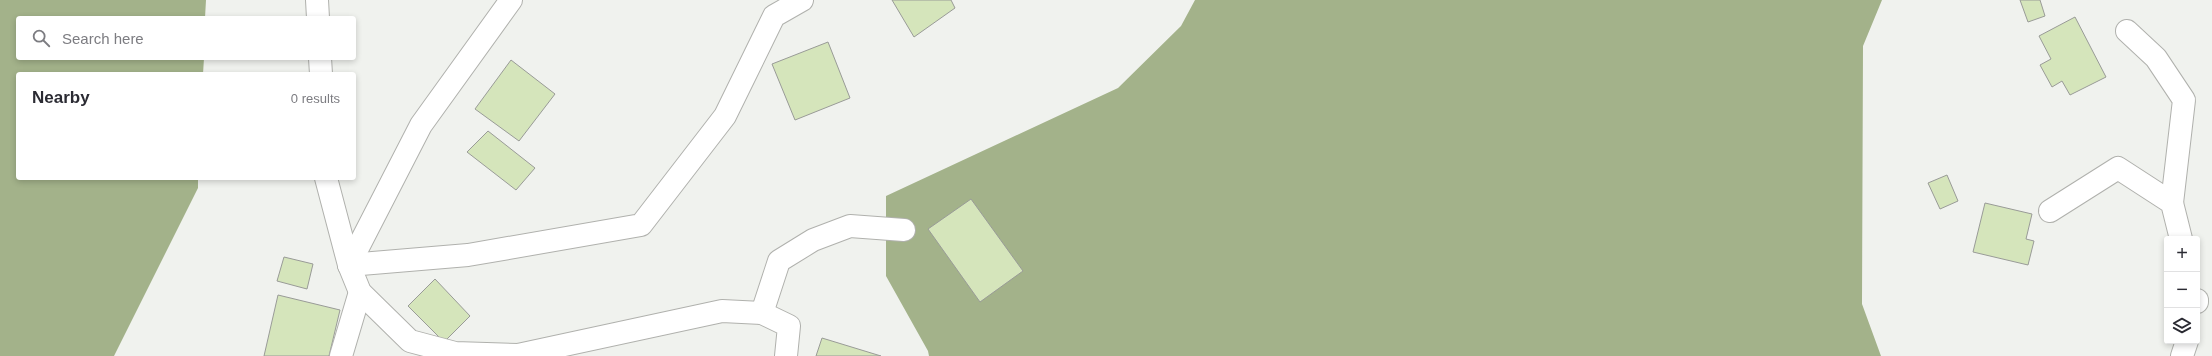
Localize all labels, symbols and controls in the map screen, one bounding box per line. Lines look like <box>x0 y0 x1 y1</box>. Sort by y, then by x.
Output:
search box <box>16 16 356 60</box>
icon: search <box>30 27 52 49</box>
text: Search here <box>62 30 144 47</box>
text: Nearby <box>32 88 90 107</box>
text: 0 results <box>291 91 340 106</box>
map controls <box>2164 236 2200 344</box>
button: + <box>2164 236 2200 272</box>
button: − <box>2164 272 2200 308</box>
button: layers <box>2164 308 2200 344</box>

